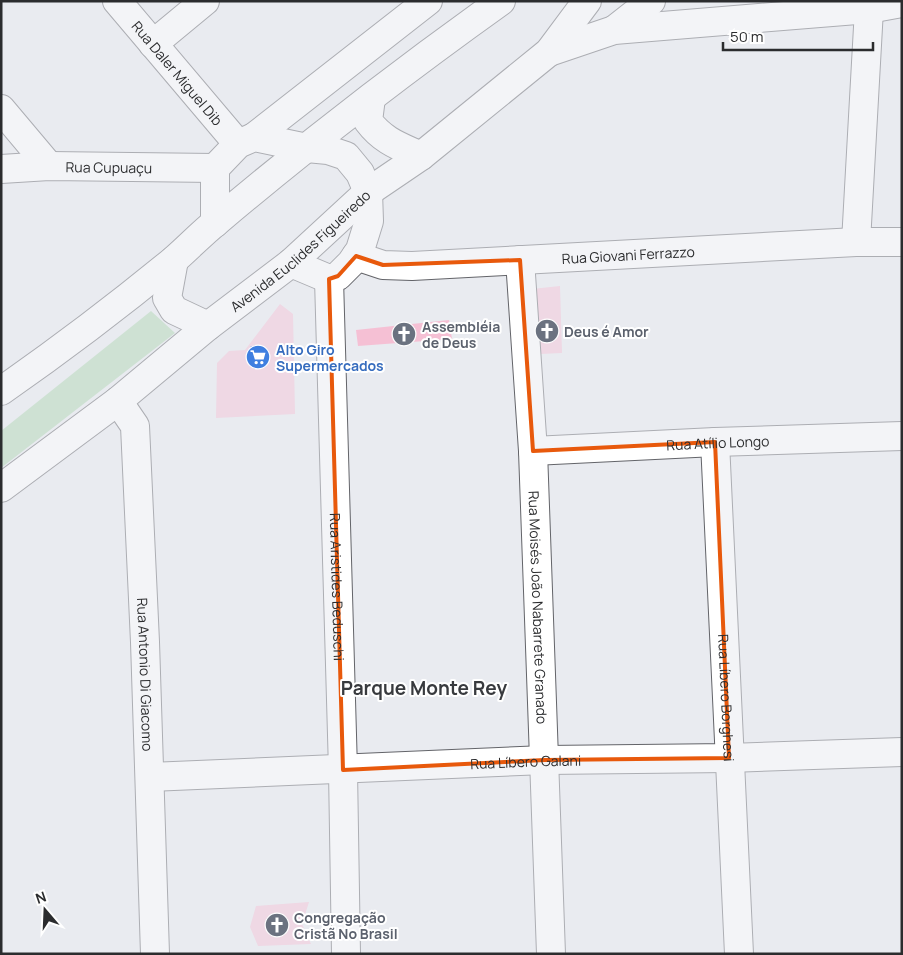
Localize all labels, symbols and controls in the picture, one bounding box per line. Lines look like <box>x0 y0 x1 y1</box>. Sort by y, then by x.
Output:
street label: Rua Daler Miguel Dib <box>128 17 227 129</box>
scale bar <box>723 20 873 52</box>
text: 50 m <box>730 26 764 47</box>
street label: Rua Cupuaçu <box>65 157 152 177</box>
street label: Avenida Euclides Figueiredo <box>226 185 374 316</box>
street label: Rua Giovani Ferrazzo <box>561 241 695 267</box>
place label: Assembléia de Deus <box>422 317 500 352</box>
church icon: Deus é Amor <box>534 318 560 344</box>
church icon: Assembléia de Deus <box>391 321 417 347</box>
place label: Deus é Amor <box>564 322 649 341</box>
place label: Alto Giro Supermercados <box>276 340 384 375</box>
supermarket icon: Alto Giro Supermercados <box>245 344 271 370</box>
street label: Rua Atílio Longo <box>666 431 770 454</box>
street label: Rua Moisés João Nabarrete Granado <box>525 490 552 724</box>
street label: Rua Aristides Beduschi <box>326 513 349 661</box>
street label: Rua Antonio Di Giacomo <box>133 597 158 752</box>
street label: Rua Líbero Borghesi <box>715 633 739 762</box>
district label: Parque Monte Rey <box>341 675 508 701</box>
street label: Rua Líbero Galani <box>470 750 581 773</box>
north arrow <box>20 885 70 935</box>
text: N <box>33 887 48 908</box>
place label: Congregação Cristã No Brasil <box>294 908 398 943</box>
church icon: Congregação Cristã No Brasil <box>264 912 290 938</box>

